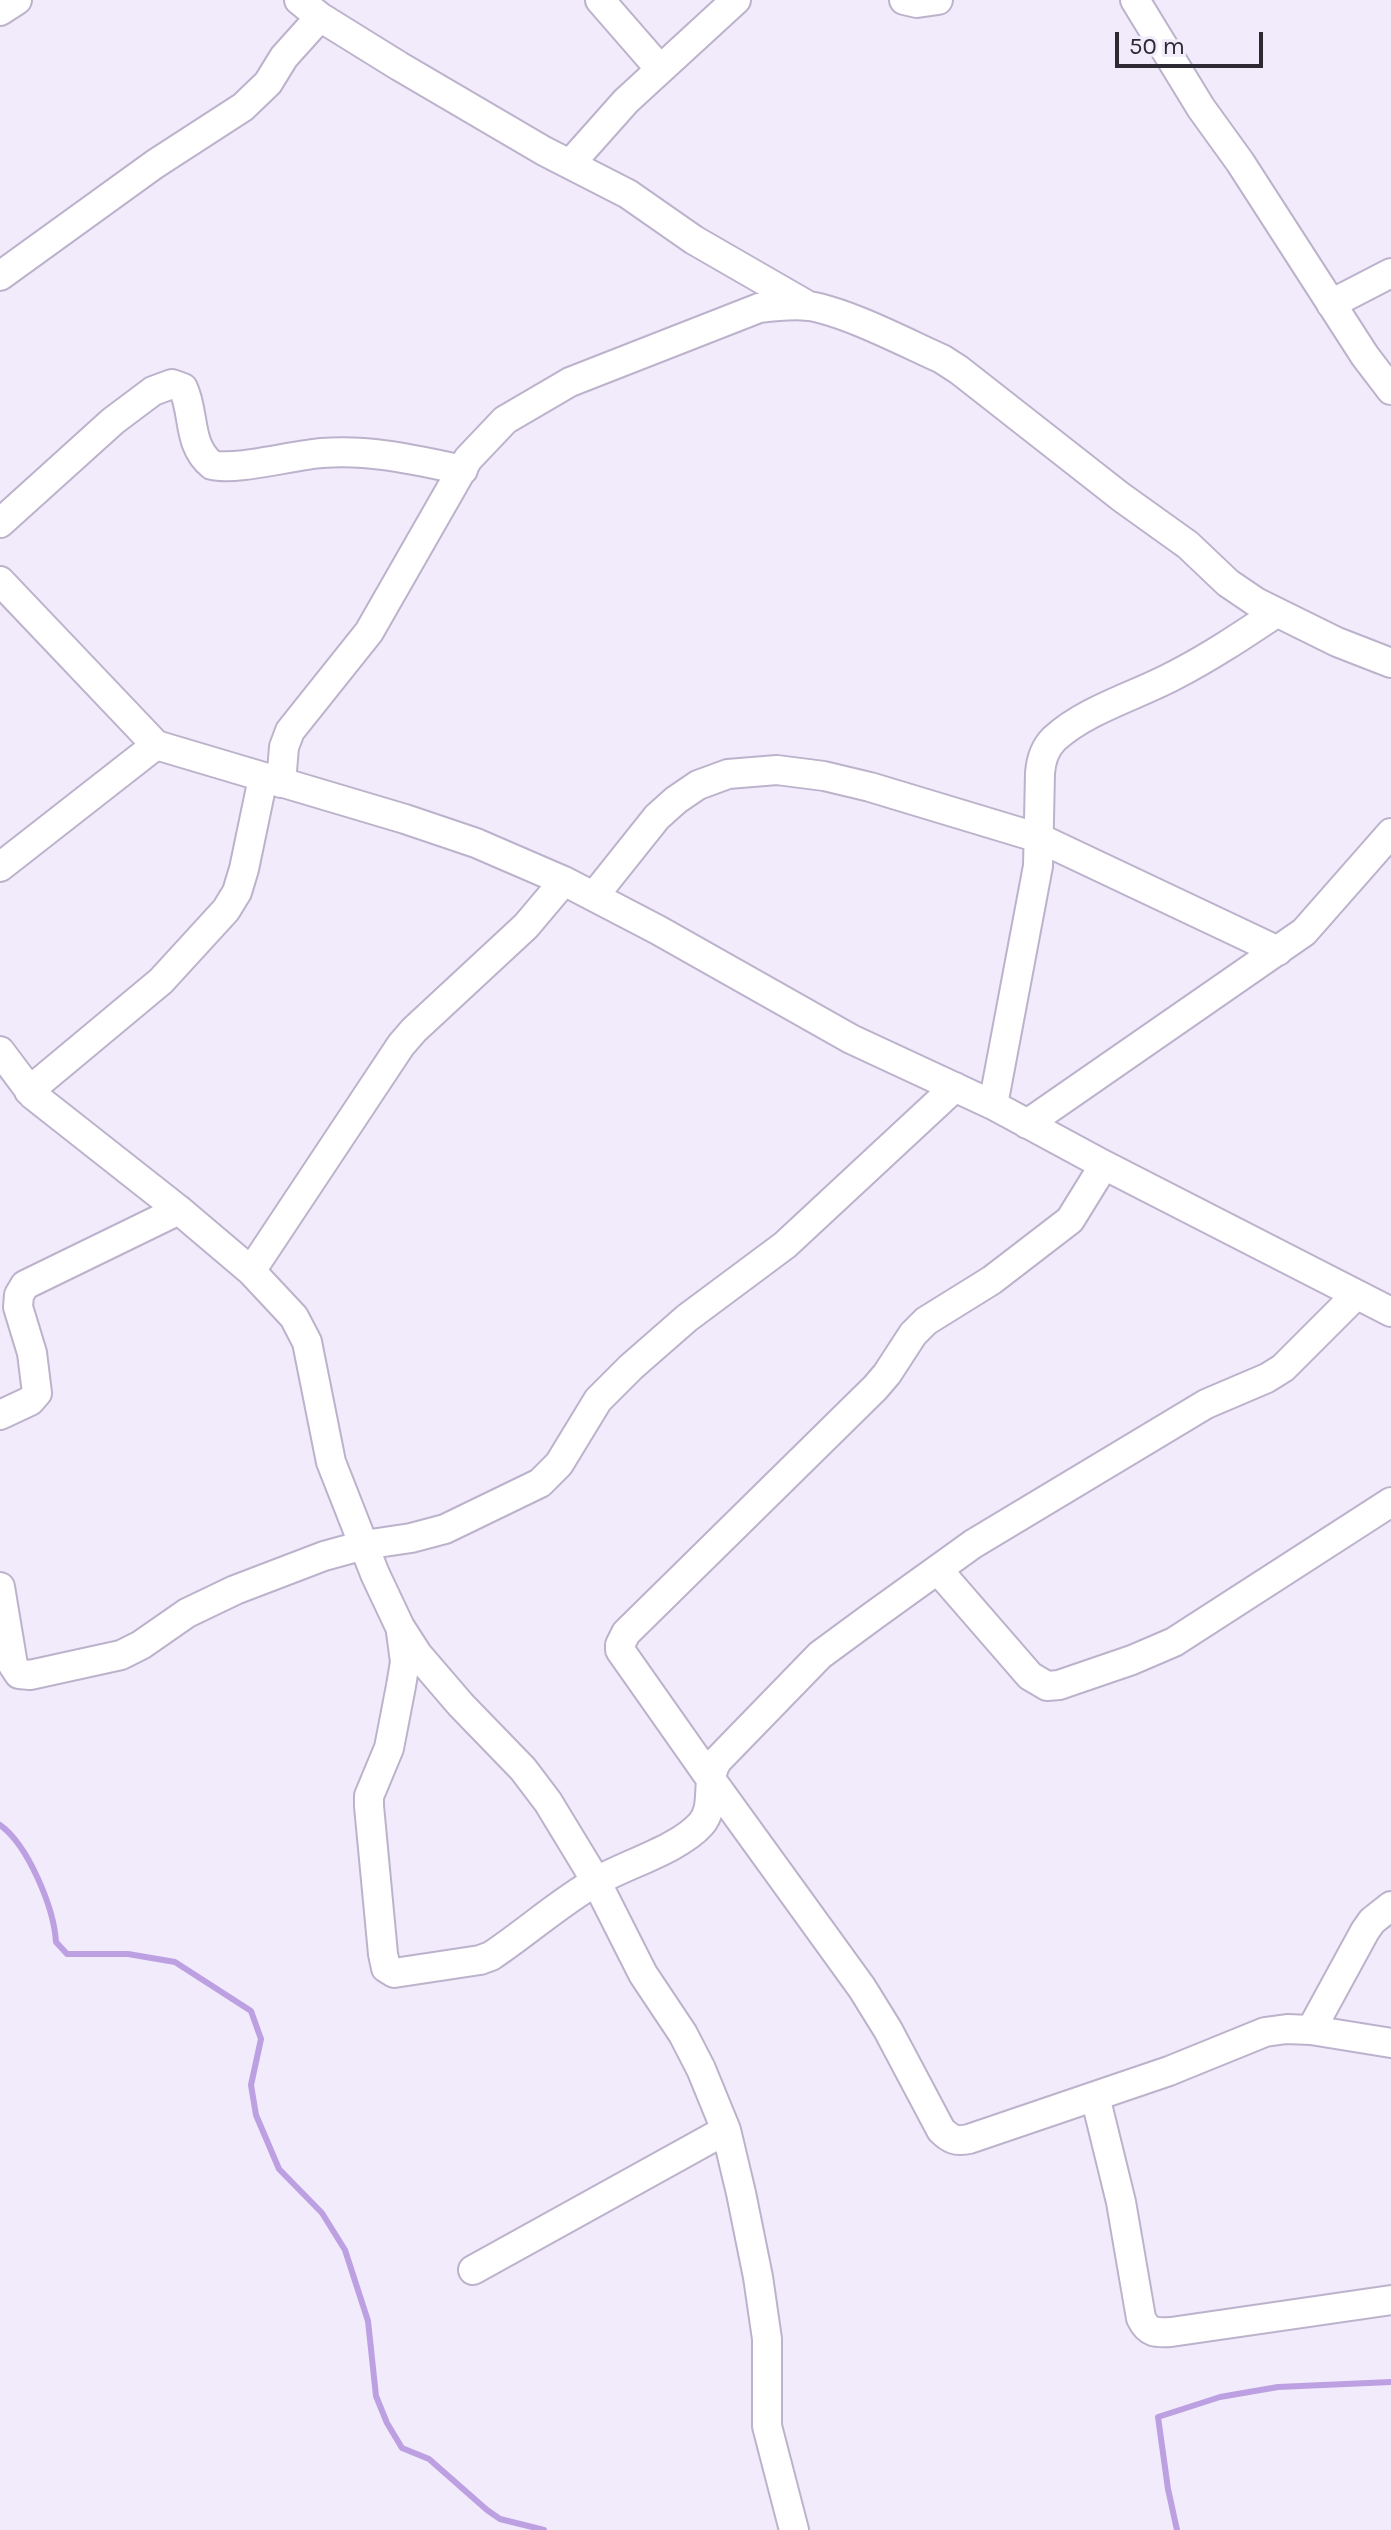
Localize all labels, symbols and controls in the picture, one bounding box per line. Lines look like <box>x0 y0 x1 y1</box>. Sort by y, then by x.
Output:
scale bar <box>1119 16 1267 66</box>
text: 50 m <box>1129 32 1185 60</box>

